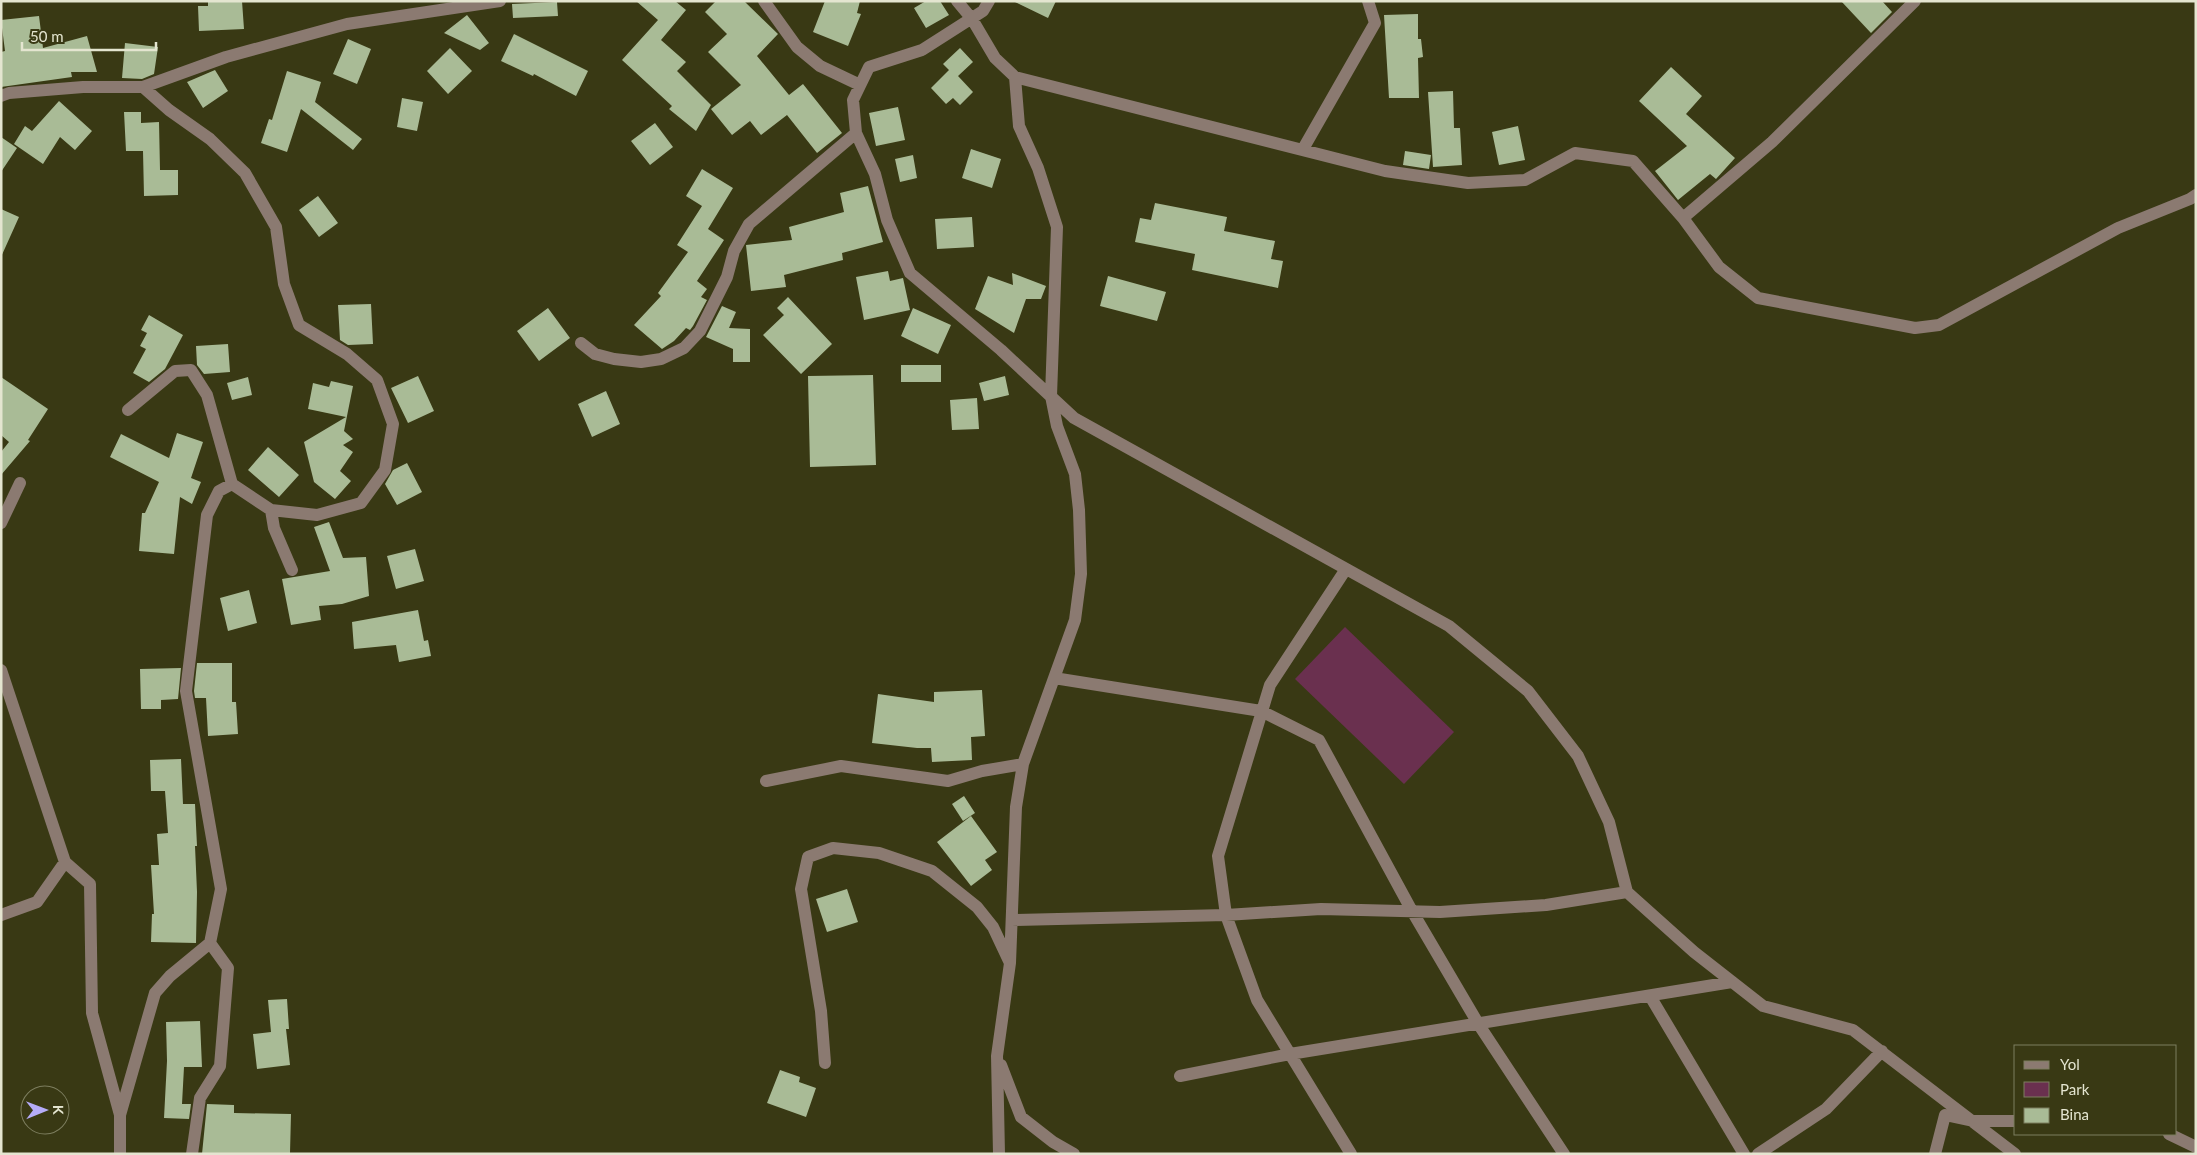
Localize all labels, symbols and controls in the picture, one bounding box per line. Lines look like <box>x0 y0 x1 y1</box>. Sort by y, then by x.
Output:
scale bar <box>22 20 156 52</box>
text: 50 m <box>30 27 64 45</box>
legend <box>2014 1045 2177 1135</box>
text: Yol <box>2060 1055 2080 1073</box>
text: Park <box>2060 1080 2090 1098</box>
north arrow <box>20 1085 70 1135</box>
text: K <box>50 1105 67 1115</box>
text: Bina <box>2060 1105 2089 1123</box>

